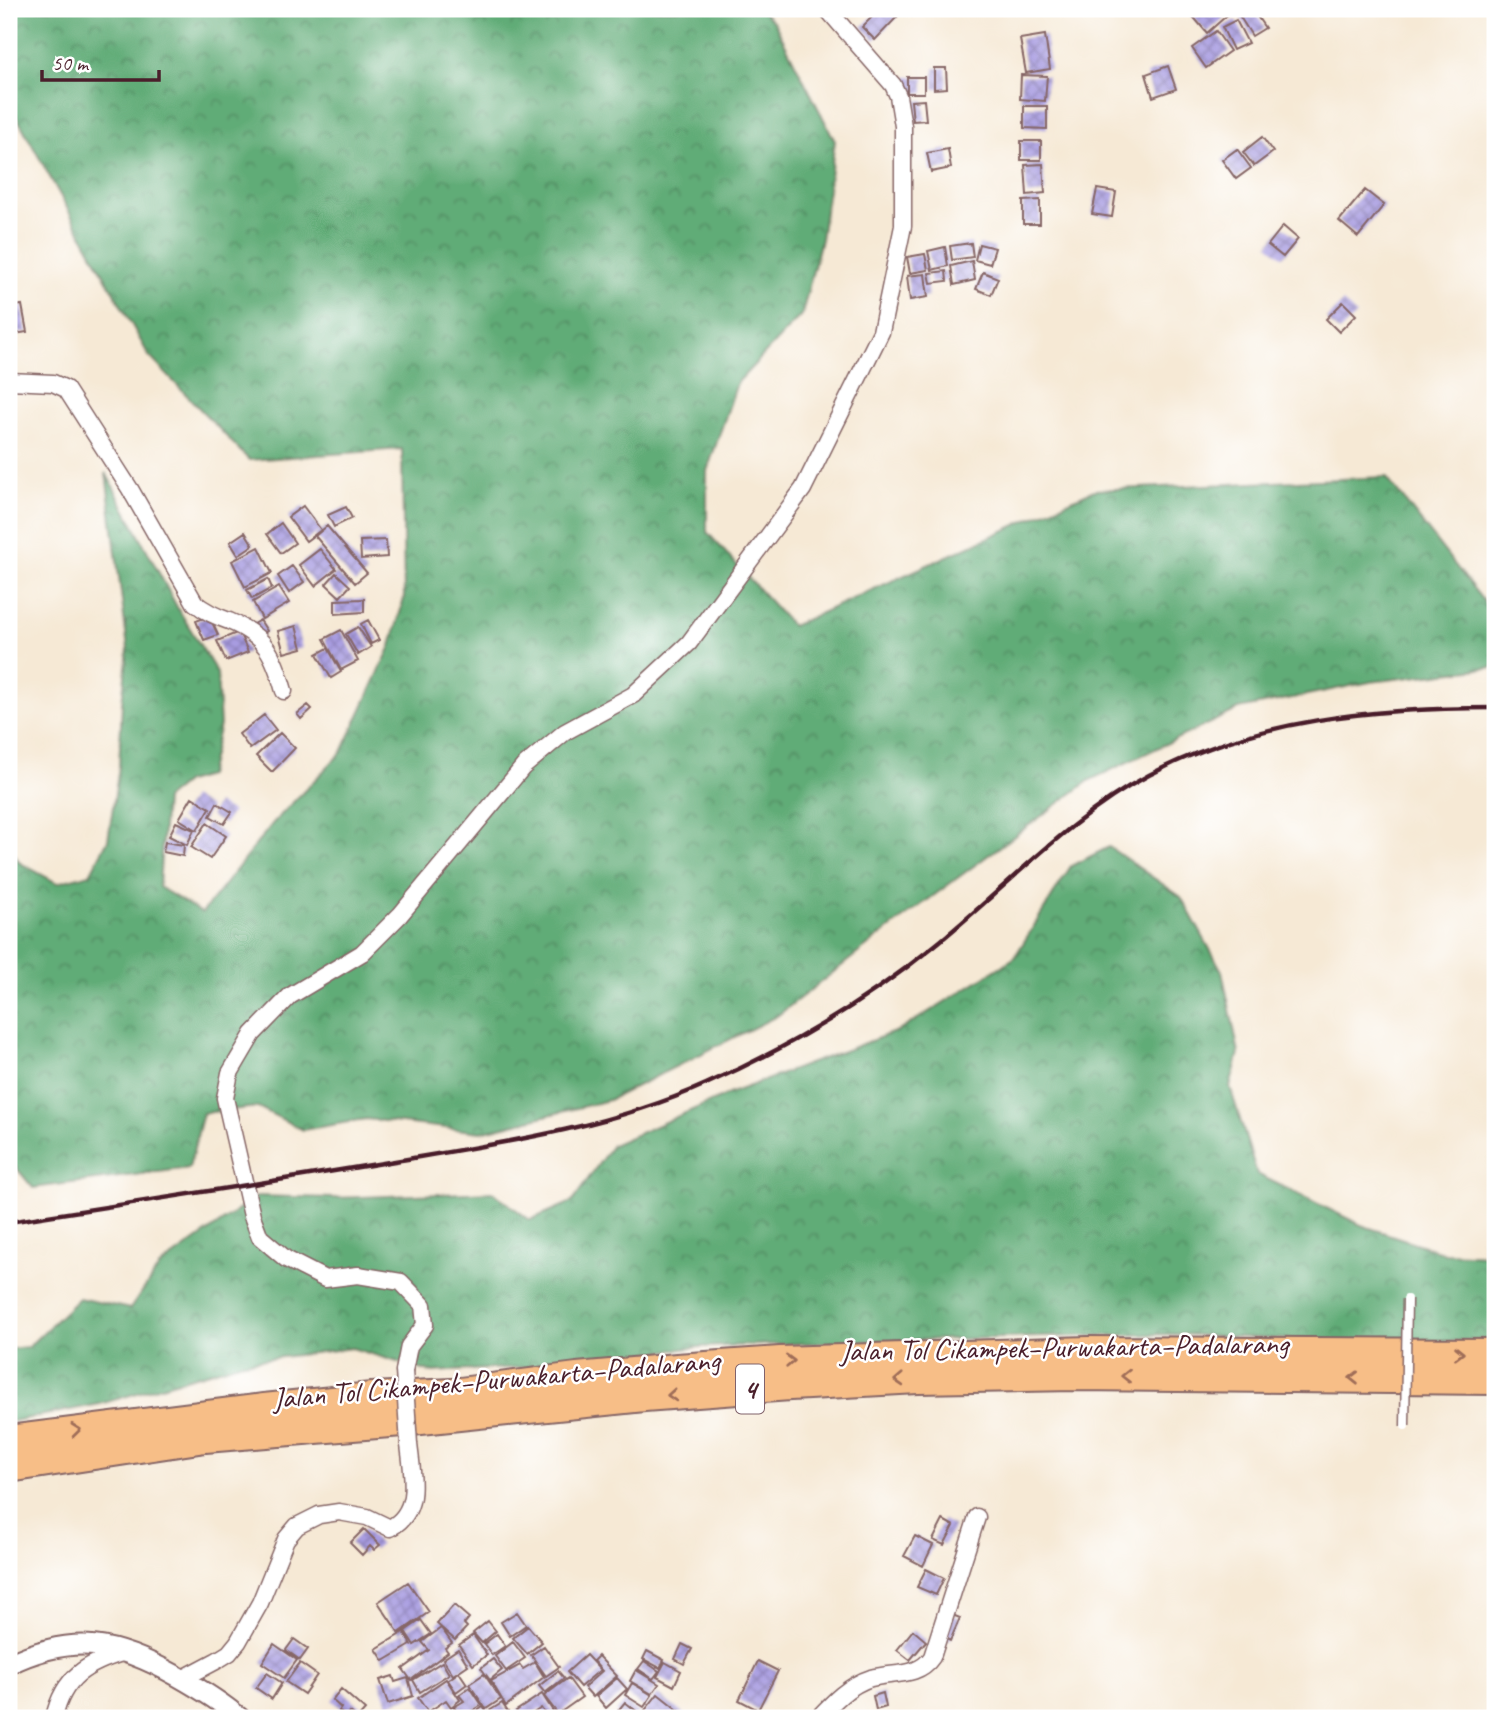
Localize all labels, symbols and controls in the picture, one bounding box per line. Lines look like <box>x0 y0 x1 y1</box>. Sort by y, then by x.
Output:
scale bar <box>42 38 159 82</box>
text: 50 m <box>52 50 90 76</box>
street label: Jalan Tol Cikampek–Purwakarta–Padalarang <box>837 1324 1291 1370</box>
street label: Jalan Tol Cikampek–Purwakarta–Padalarang <box>269 1340 723 1418</box>
one-way arrow <box>1454 1345 1464 1361</box>
one-way arrow <box>785 1353 796 1368</box>
road number: 4 <box>736 1364 764 1414</box>
one-way arrow <box>1120 1368 1131 1384</box>
one-way arrow <box>1348 1370 1358 1386</box>
one-way arrow <box>893 1373 904 1388</box>
one-way arrow <box>666 1387 677 1402</box>
one-way arrow <box>71 1423 82 1438</box>

